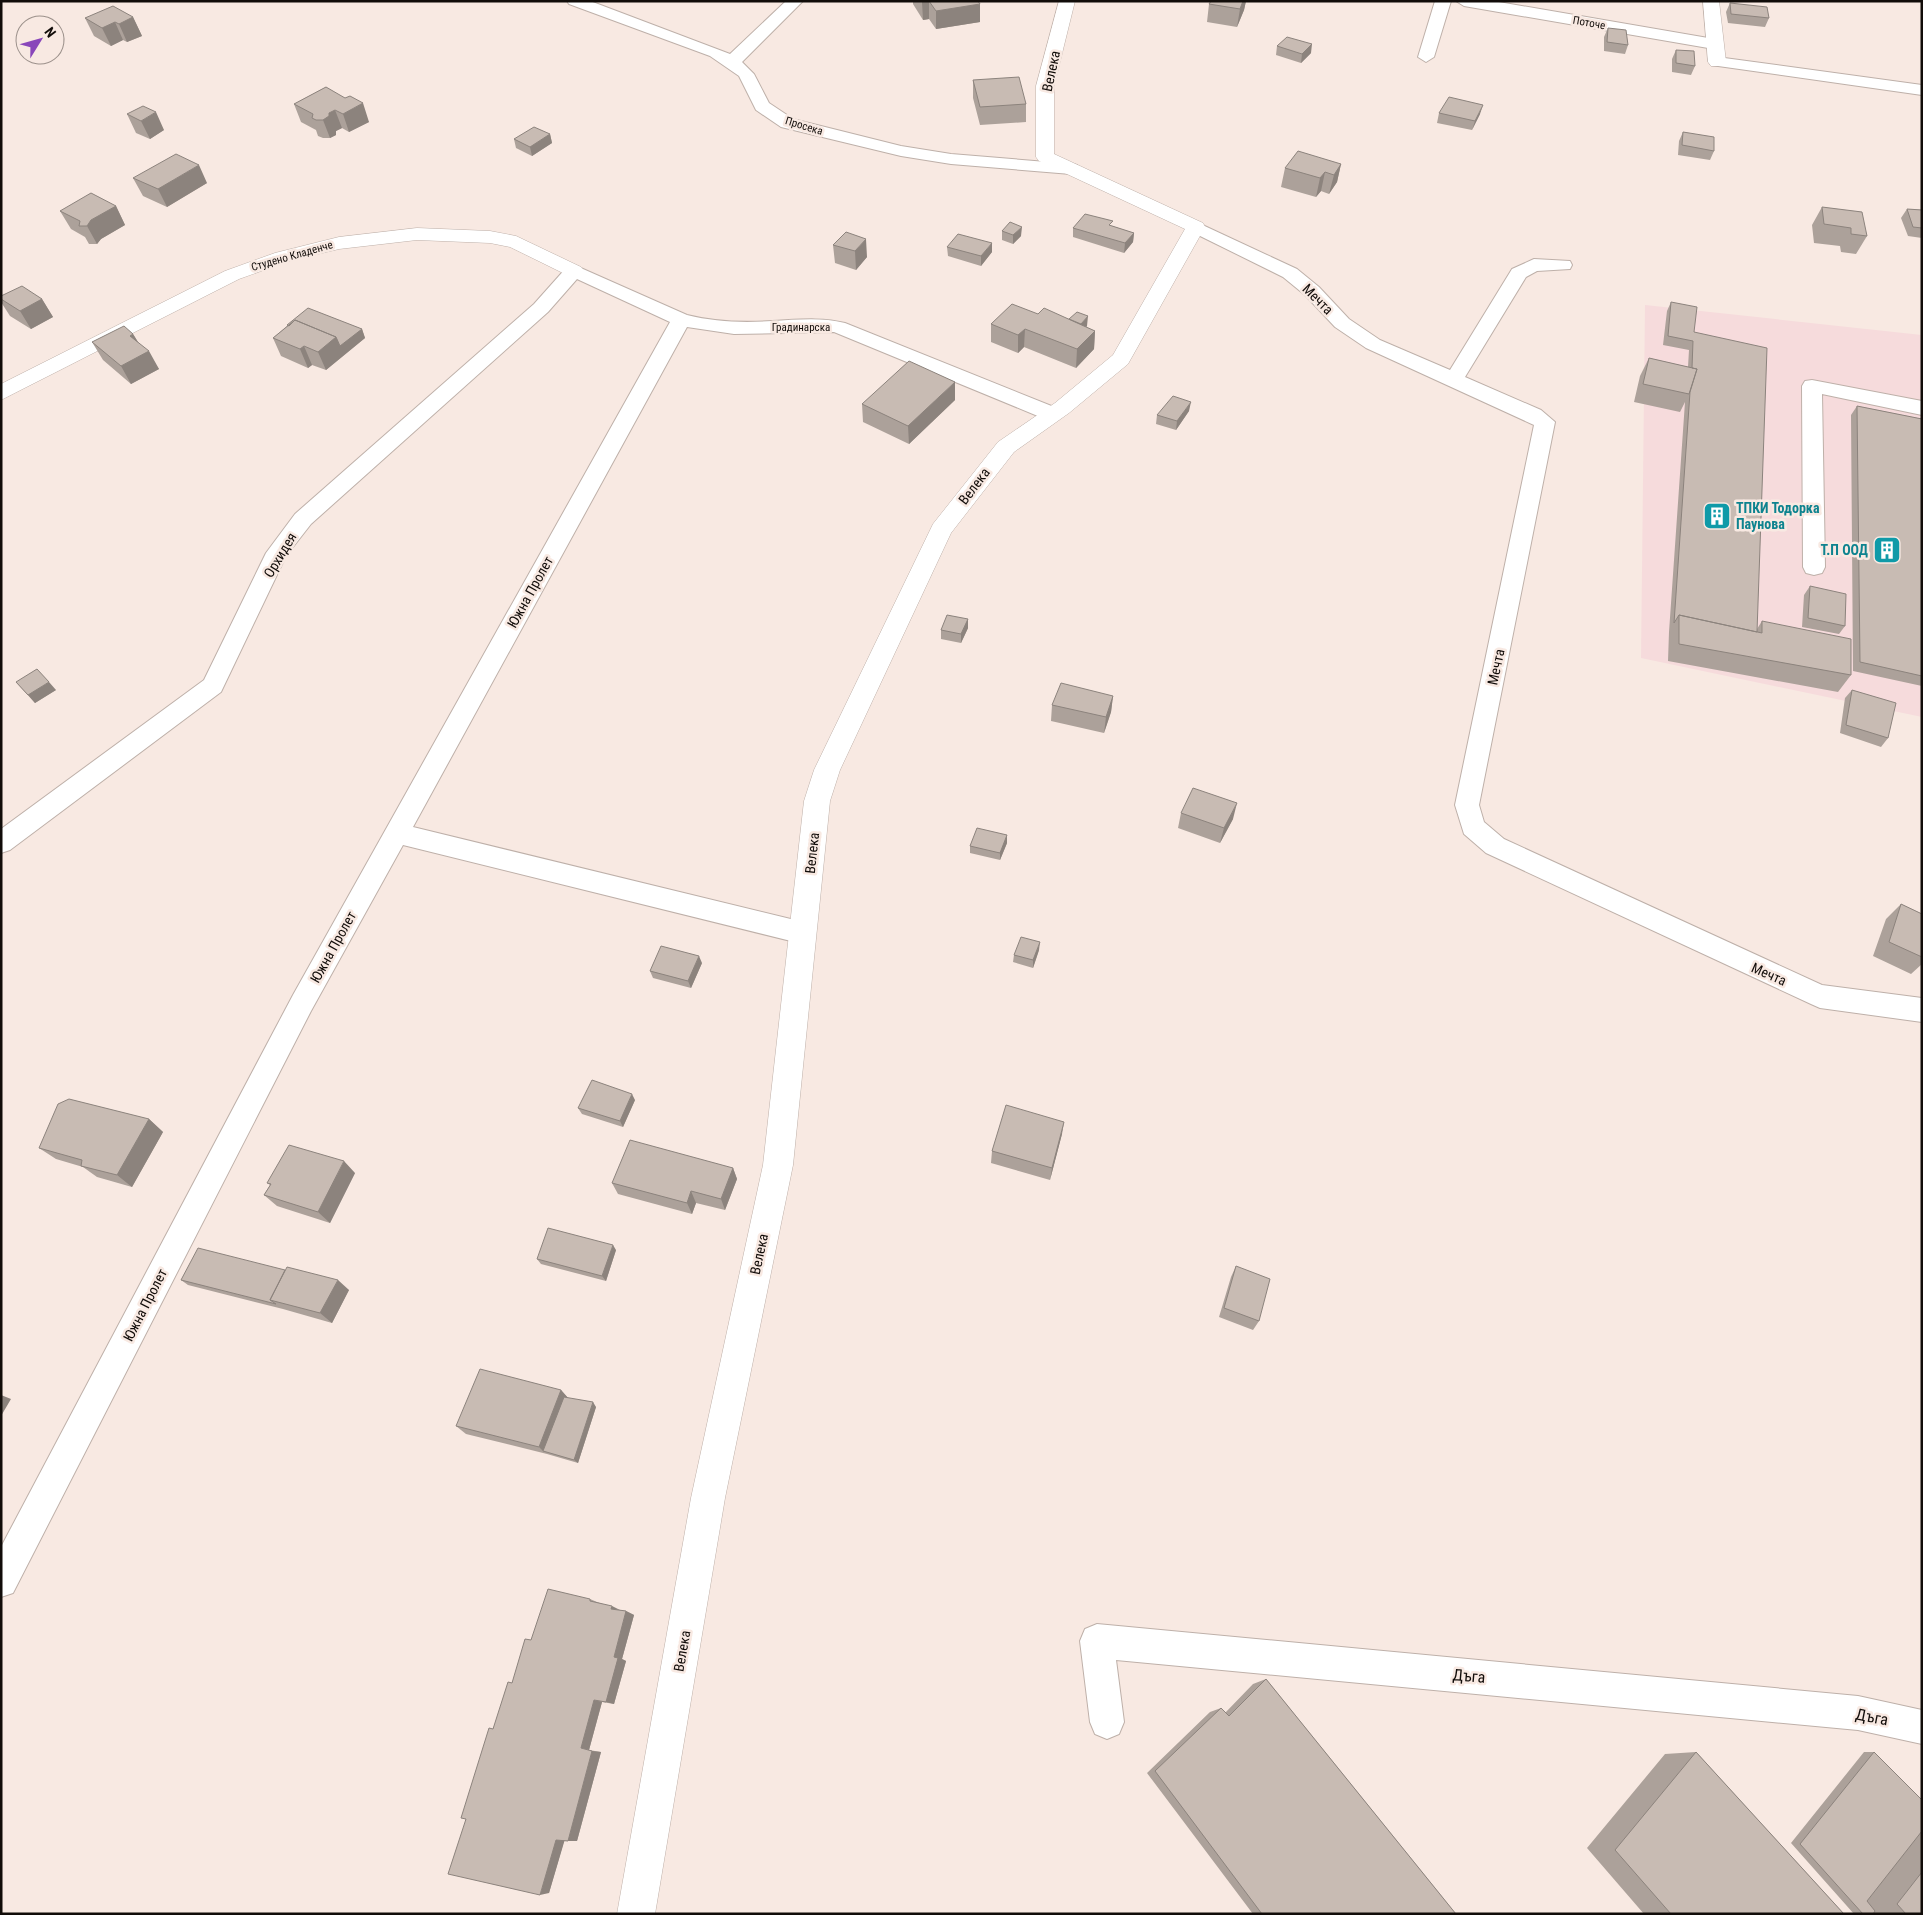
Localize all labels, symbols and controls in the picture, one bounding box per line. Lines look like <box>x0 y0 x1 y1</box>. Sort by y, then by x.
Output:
street label: Поточе <box>1572 14 1606 32</box>
north arrow <box>15 15 65 65</box>
text: N <box>41 24 59 40</box>
street label: Велека <box>1039 49 1063 93</box>
street label: Просека <box>784 114 824 138</box>
street label: Студено Кладенче <box>250 238 334 274</box>
street label: Мечта <box>1299 280 1337 318</box>
street label: Градинарска <box>772 321 830 334</box>
street label: Велека <box>955 465 993 507</box>
place label: ТПКИ Тодорка Паунова <box>1736 500 1820 532</box>
building icon: ТПКИ Тодорка Паунова <box>1702 501 1732 531</box>
street label: Орхидея <box>260 530 300 580</box>
building icon: Т.П ООД <box>1872 535 1902 565</box>
place label: Т.П ООД <box>1820 542 1868 558</box>
street label: Южна Пролет <box>504 553 556 630</box>
street label: Мечта <box>1484 648 1508 686</box>
street label: Велека <box>802 832 822 874</box>
street label: Южна Пролет <box>307 908 359 985</box>
street label: Мечта <box>1749 959 1789 989</box>
street label: Велека <box>747 1232 771 1276</box>
street label: Южна Пролет <box>120 1266 170 1344</box>
street label: Велека <box>671 1629 693 1673</box>
street label: Дъга <box>1452 1665 1486 1687</box>
street label: Дъга <box>1854 1705 1890 1729</box>

